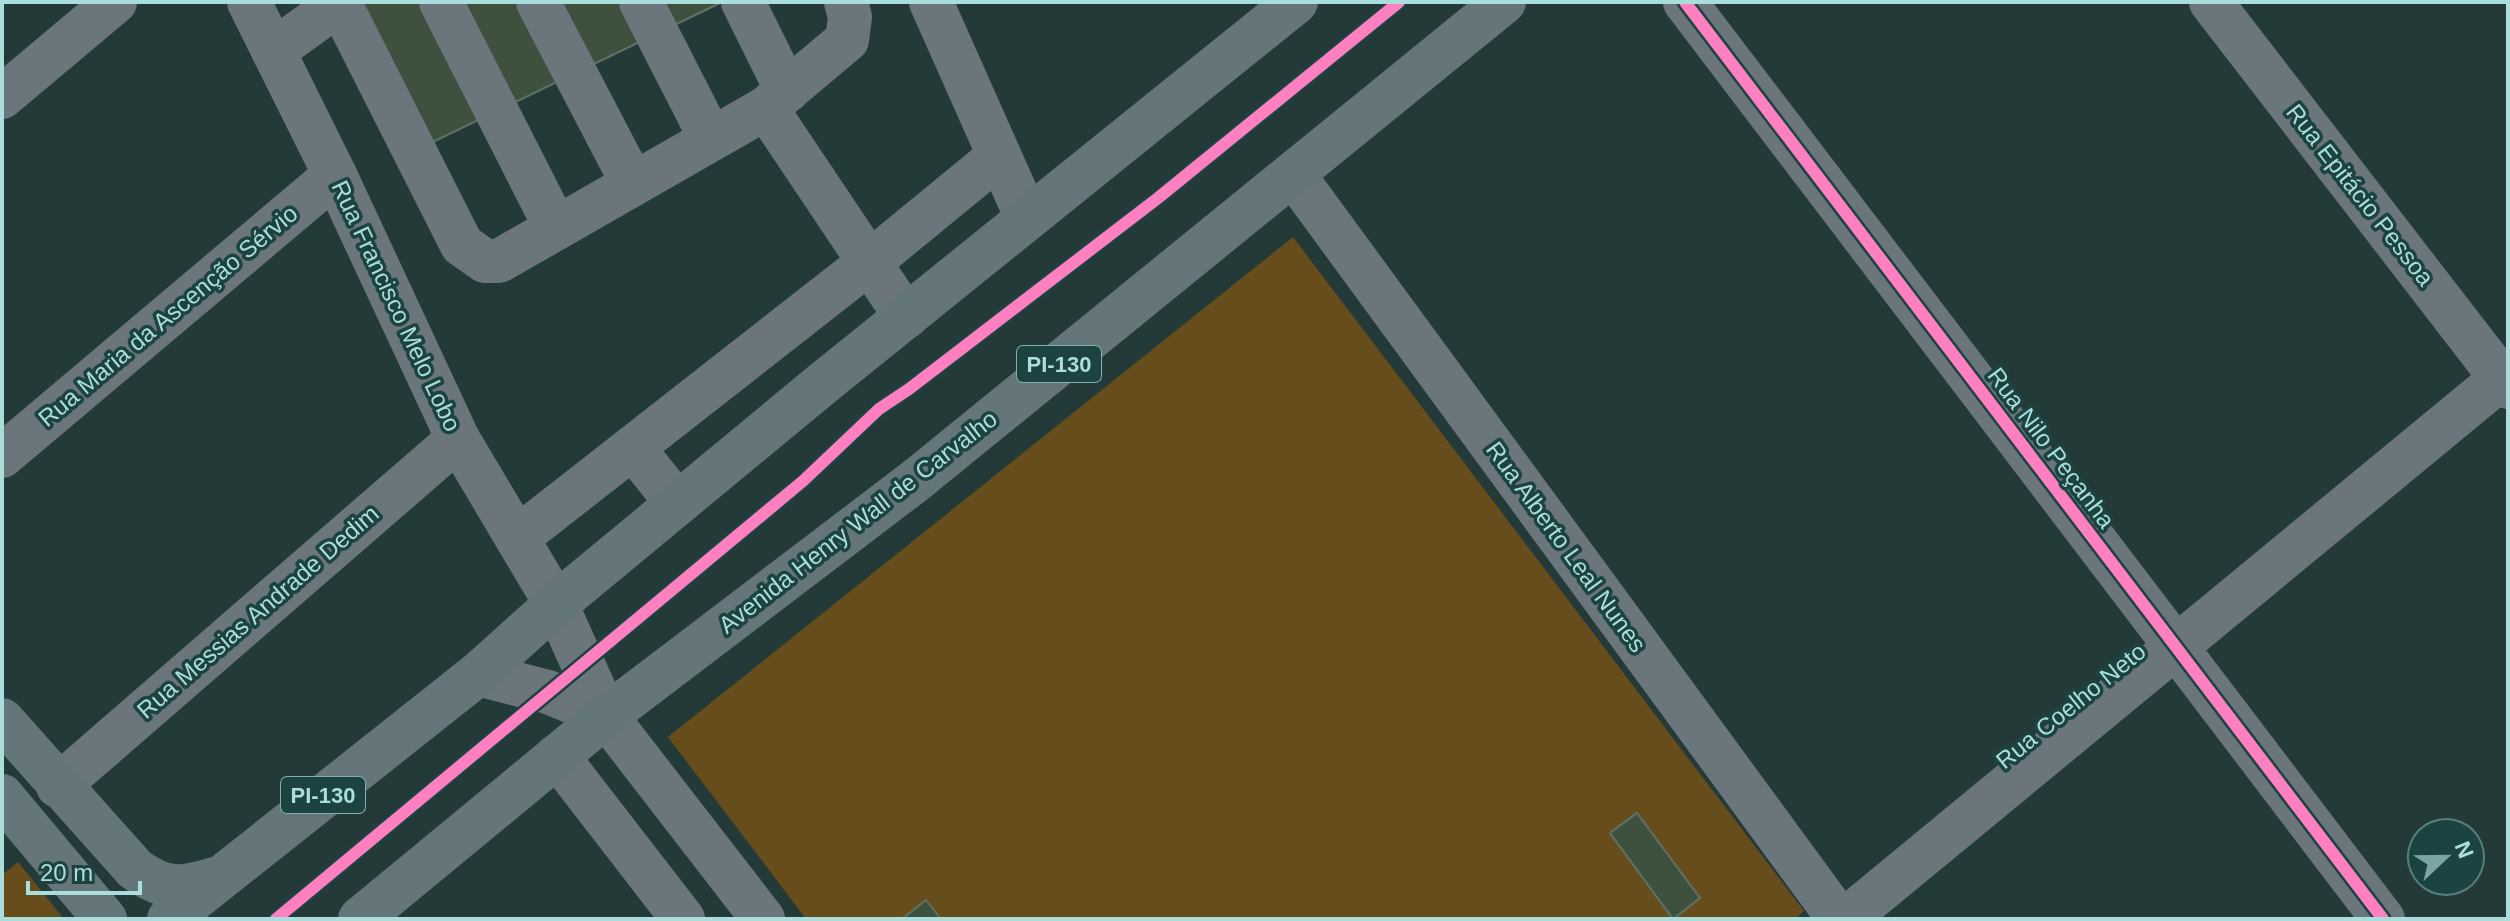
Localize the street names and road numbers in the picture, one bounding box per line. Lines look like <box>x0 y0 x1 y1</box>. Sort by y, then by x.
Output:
street label: Rua Epitácio Pessoa <box>2281 99 2440 291</box>
street label: Rua Francisco Melo Lobo <box>326 176 466 435</box>
street label: Rua Maria da Ascenção Sérvio <box>33 199 303 432</box>
road number: PI-130 <box>1017 346 1101 382</box>
street label: Rua Nilo Peçanha <box>1982 362 2121 534</box>
street label: Avenida Henry Wall de Carvalho <box>713 405 1002 639</box>
street label: Rua Alberto Leal Nunes <box>1481 436 1652 657</box>
street label: Rua Messias Andrade Dedim <box>132 499 384 724</box>
street label: Rua Coelho Neto <box>1991 637 2151 774</box>
road number: PI-130 <box>281 777 365 813</box>

